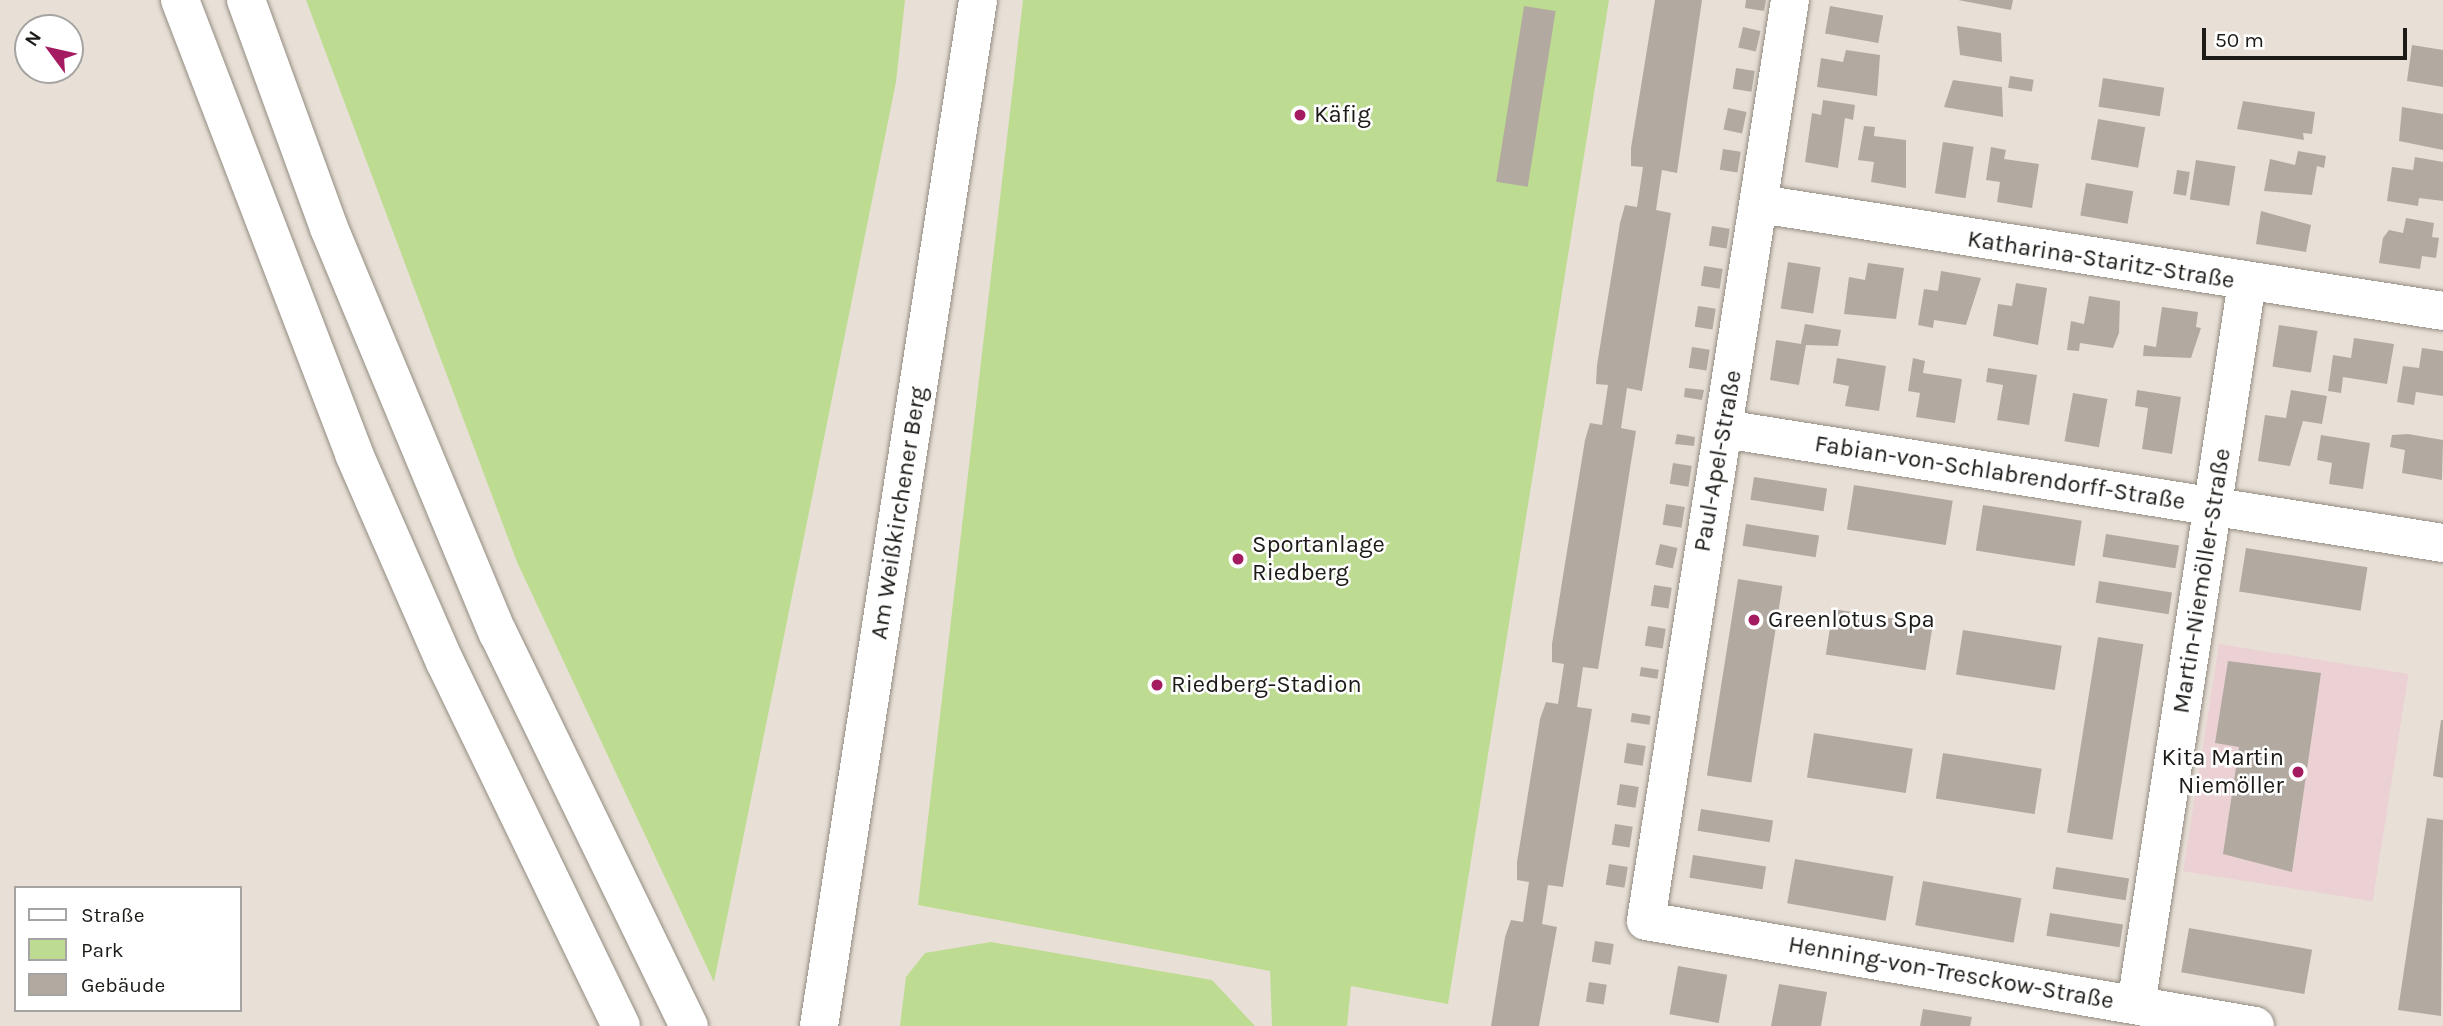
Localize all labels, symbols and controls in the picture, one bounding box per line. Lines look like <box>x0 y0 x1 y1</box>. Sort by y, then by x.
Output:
north arrow <box>14 14 84 84</box>
scale bar <box>2205 14 2410 58</box>
text: N <box>20 27 46 50</box>
text: 50 m <box>2215 28 2264 52</box>
place label: Käfig <box>1314 101 1371 129</box>
marker: Käfig <box>1292 107 1308 123</box>
street label: Katharina-Staritz-Straße <box>1965 225 2237 295</box>
street label: Paul-Apel-Straße <box>1688 368 1748 554</box>
street label: Am Weißkirchener Berg <box>865 385 933 641</box>
street label: Fabian-von-Schlabrendorff-Straße <box>1813 429 2187 517</box>
street label: Martin-Niemöller-Straße <box>2167 446 2237 716</box>
place label: Sportanlage Riedberg <box>1252 531 1385 587</box>
marker: Sportanlage Riedberg <box>1230 551 1246 567</box>
place label: Greenlotus Spa <box>1768 606 1935 634</box>
marker: Greenlotus Spa <box>1746 612 1762 628</box>
place label: Riedberg-Stadion <box>1171 671 1362 699</box>
marker: Riedberg-Stadion <box>1149 677 1165 693</box>
place label: Kita Martin Niemöller <box>2161 744 2284 800</box>
marker: Kita Martin Niemöller <box>2290 764 2306 780</box>
legend <box>14 886 242 1012</box>
text: Straße <box>81 903 144 927</box>
street label: Henning-von-Tresckow-Straße <box>1786 930 2116 1016</box>
text: Park <box>81 938 124 962</box>
text: Gebäude <box>81 973 165 997</box>

